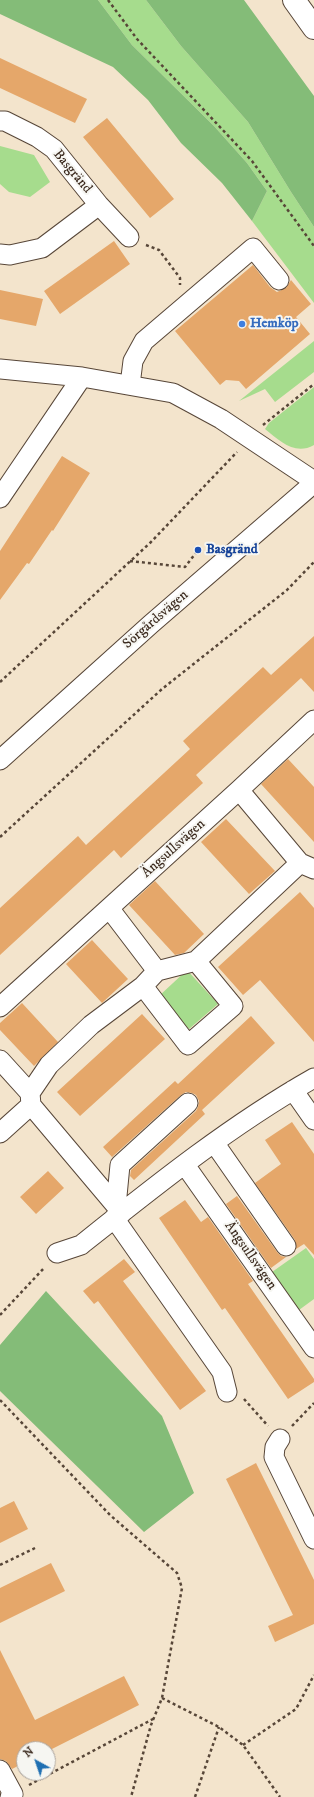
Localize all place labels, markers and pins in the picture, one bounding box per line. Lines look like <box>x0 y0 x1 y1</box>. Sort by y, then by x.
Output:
place label: Hemköp <box>250 316 299 332</box>
marker: Hemköp <box>237 319 247 329</box>
place label: Basgränd <box>206 542 258 558</box>
marker: Basgränd <box>193 545 203 555</box>

